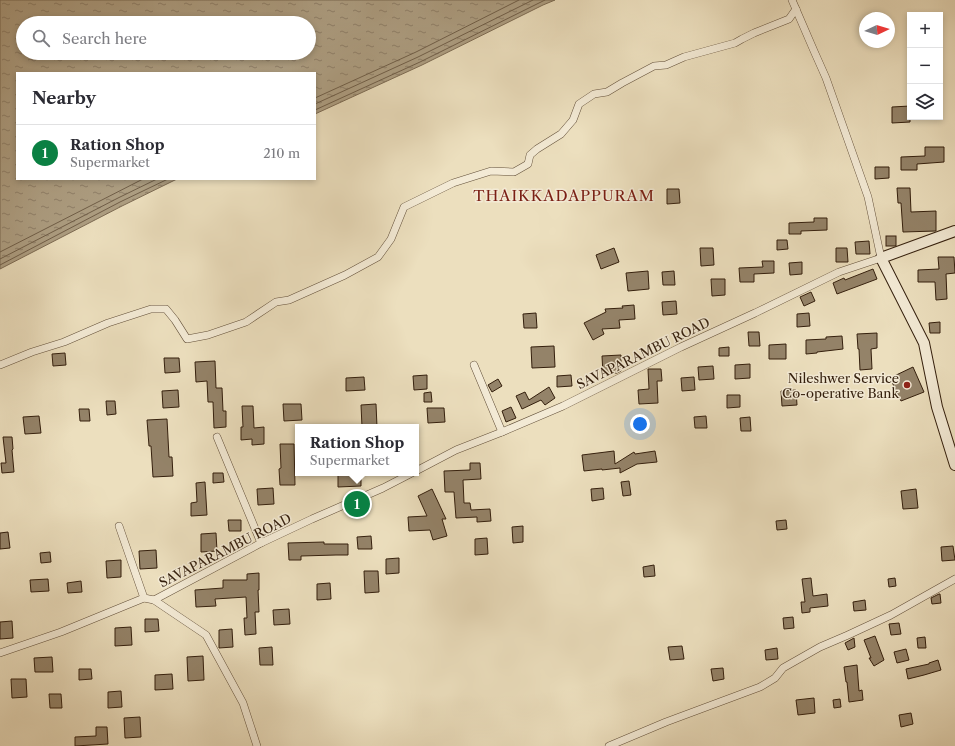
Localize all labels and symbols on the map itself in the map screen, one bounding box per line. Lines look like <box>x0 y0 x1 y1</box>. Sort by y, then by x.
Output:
north arrow <box>859 12 895 48</box>
district label: THAIKKADAPPURAM <box>473 186 655 205</box>
street label: SAVAPARAMBU ROAD <box>574 314 712 392</box>
place label: Nileshwer Service Co-operative Bank <box>782 370 899 401</box>
marker: Nileshwer Service Co-operative Bank <box>902 380 912 390</box>
your location <box>630 414 650 434</box>
pin: 1 <box>344 489 370 519</box>
street label: SAVAPARAMBU ROAD <box>156 510 294 590</box>

